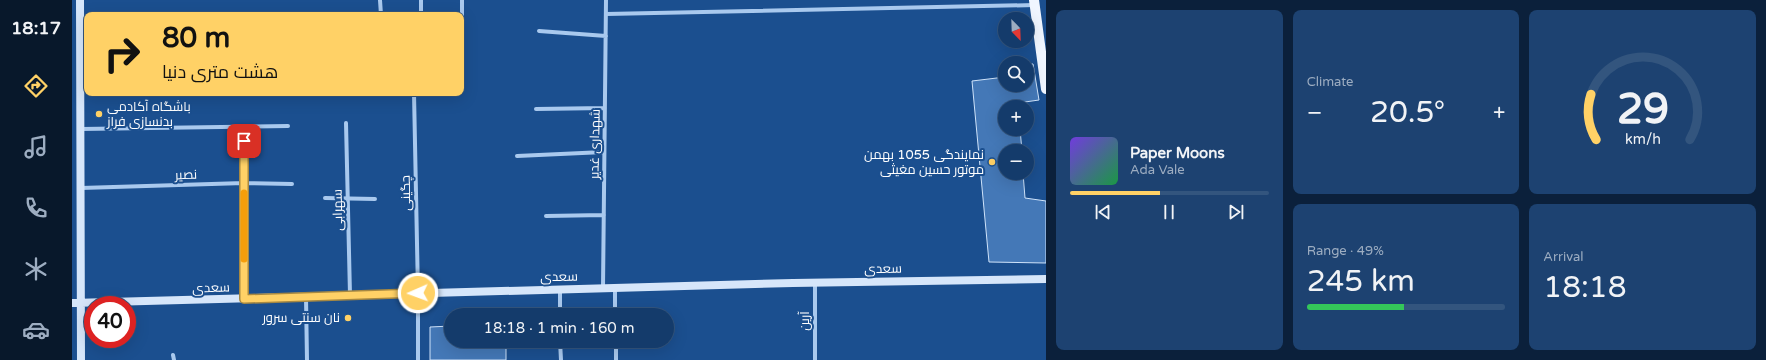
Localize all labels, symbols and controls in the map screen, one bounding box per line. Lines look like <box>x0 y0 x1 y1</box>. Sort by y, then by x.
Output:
north arrow <box>998 12 1034 48</box>
map controls <box>998 12 1034 180</box>
text: 18:17 <box>11 17 61 39</box>
text: 80 m <box>162 21 230 55</box>
icon: right <box>96 28 148 80</box>
button: search <box>998 56 1034 92</box>
text: هشت متری دنیا <box>162 61 278 83</box>
icon: directions <box>22 72 50 100</box>
text: Climate <box>1307 74 1353 90</box>
text: 29 <box>1617 85 1669 135</box>
text: 20.5° <box>1370 94 1445 131</box>
place label: باشگاه آکادمی بدنسازی فراز <box>106 99 191 130</box>
button: + <box>998 100 1034 136</box>
text: − <box>1307 100 1322 126</box>
text: + <box>1493 100 1505 126</box>
marker: باشگاه آکادمی بدنسازی فراز <box>94 109 104 119</box>
street label: شهداری غدیر <box>586 109 604 180</box>
pin <box>227 124 261 158</box>
icon: arrive <box>233 130 255 152</box>
text: km/h <box>1625 130 1661 147</box>
icon: music <box>22 133 50 161</box>
button: − <box>998 144 1034 180</box>
text: Paper Moons <box>1130 144 1225 162</box>
place label: نمایندگی 1055 بهمن موتور حسین مغیثی <box>864 147 984 178</box>
marker: نمایندگی 1055 بهمن موتور حسین مغیثی <box>987 157 997 167</box>
text: Ada Vale <box>1130 162 1185 178</box>
street label: نصیر <box>174 167 197 183</box>
street label: چگینی <box>398 175 415 211</box>
street label: سهرابی <box>330 189 346 231</box>
icon: phone <box>22 194 50 222</box>
icon: previous <box>1092 201 1114 223</box>
icon: pause <box>1158 201 1180 223</box>
icon: next <box>1225 201 1247 223</box>
text: Range · 49% <box>1307 243 1384 259</box>
text: Arrival <box>1543 249 1584 265</box>
icon: climate <box>22 255 50 283</box>
street label: سعدی <box>864 261 902 277</box>
text: 245 km <box>1307 263 1415 300</box>
street label: سعدی <box>540 269 578 285</box>
text: 18:18 <box>1543 269 1627 306</box>
position arrow <box>397 272 439 314</box>
street label: سعدی <box>192 279 230 297</box>
speed limit sign: 40 <box>84 296 136 348</box>
place label: نان سنتی سرور <box>261 310 340 326</box>
street label: آرین <box>797 311 813 331</box>
marker: نان سنتی سرور <box>343 313 353 323</box>
icon: car <box>22 316 50 344</box>
text: 18:18 · 1 min · 160 m <box>484 319 634 337</box>

